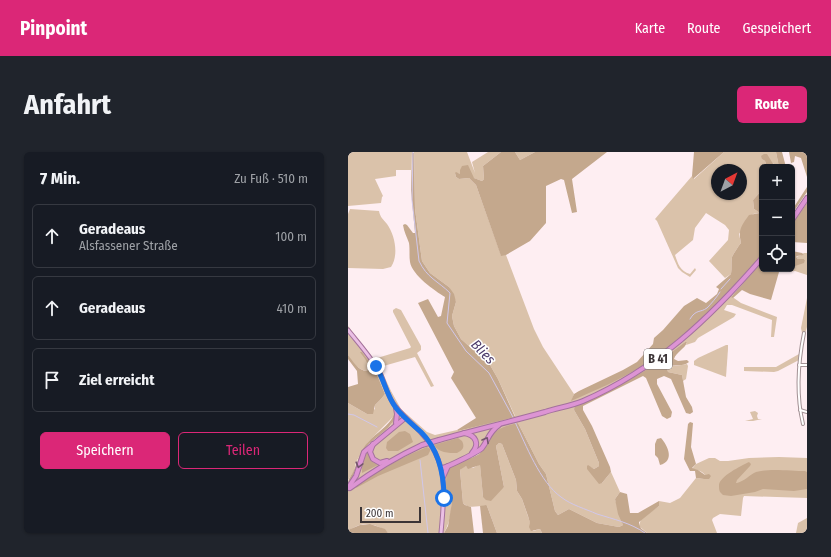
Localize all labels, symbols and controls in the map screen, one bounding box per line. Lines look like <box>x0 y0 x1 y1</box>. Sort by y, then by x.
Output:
text: Pinpoint <box>20 17 87 40</box>
text: Karte <box>635 20 665 37</box>
text: Route <box>687 20 720 37</box>
text: Gespeichert <box>742 20 811 37</box>
button: Route <box>737 86 807 123</box>
text: Anfahrt <box>24 88 111 121</box>
north arrow <box>711 164 747 200</box>
map controls <box>759 164 795 272</box>
button: + <box>759 164 795 200</box>
text: 7 Min. <box>40 168 80 189</box>
text: Zu Fuß · 510 m <box>234 171 308 186</box>
button: − <box>759 200 795 236</box>
text: Geradeaus <box>79 220 145 238</box>
icon: ahead <box>41 225 63 247</box>
text: 100 m <box>275 229 307 244</box>
button: locate <box>759 236 795 272</box>
text: Alsfassener Straße <box>79 238 178 253</box>
icon: ahead <box>41 297 63 319</box>
text: Geradeaus <box>79 299 145 317</box>
text: 410 m <box>277 301 307 316</box>
water label: Blies <box>467 336 499 368</box>
road number: B 41 <box>644 349 672 369</box>
route end <box>367 357 385 375</box>
icon: arrive <box>41 369 63 391</box>
text: Ziel erreicht <box>79 371 154 389</box>
button: Speichern <box>40 432 170 469</box>
button: Teilen <box>178 432 308 469</box>
one-way arrow <box>482 437 489 444</box>
one-way arrow <box>355 461 364 468</box>
route start <box>435 489 453 507</box>
scale bar <box>360 505 421 524</box>
text: 200 m <box>366 507 393 520</box>

